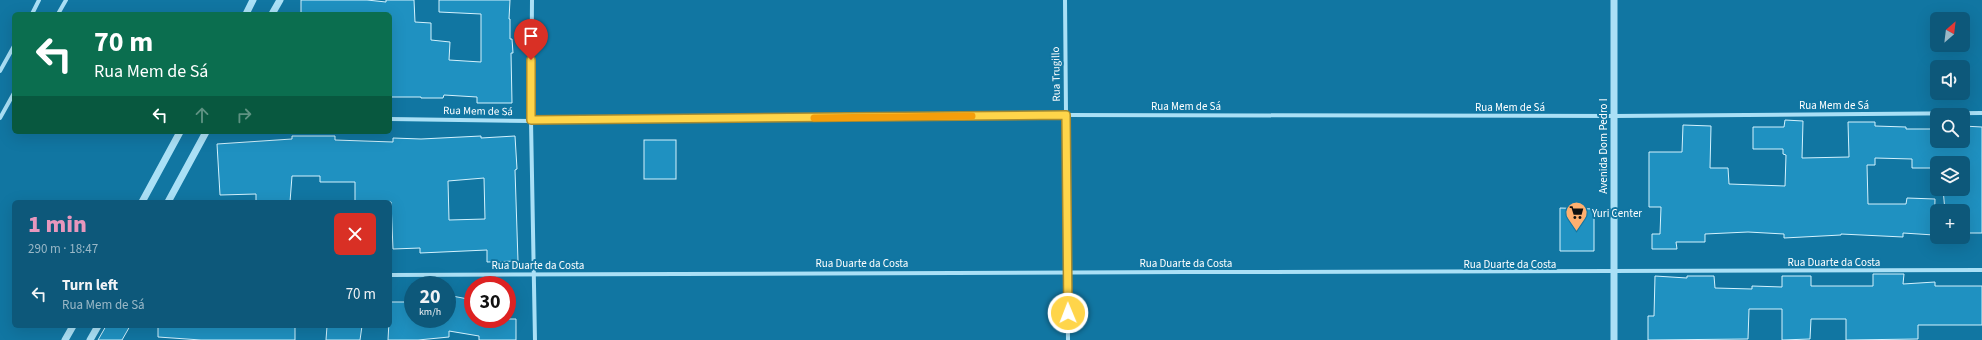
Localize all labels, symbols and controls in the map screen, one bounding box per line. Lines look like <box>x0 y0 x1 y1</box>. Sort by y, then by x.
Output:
north arrow <box>1930 12 1970 52</box>
map controls <box>1930 12 1970 244</box>
pin <box>514 19 548 60</box>
text: 70 m <box>94 22 153 62</box>
icon: arrive <box>520 25 542 47</box>
icon: left <box>28 28 80 80</box>
street label: Rua Trugillo <box>1048 46 1064 102</box>
text: Rua Mem de Sá <box>94 59 208 84</box>
button: sound <box>1930 60 1970 100</box>
street label: Avenida Dom Pedro I <box>1596 98 1611 194</box>
street label: Rua Mem de Sá <box>1799 98 1869 113</box>
street label: Rua Mem de Sá <box>1151 99 1221 114</box>
street label: Rua Mem de Sá <box>1475 100 1545 115</box>
street label: Rua Mem de Sá <box>443 103 513 119</box>
icon: left <box>149 104 171 126</box>
icon: ahead <box>191 104 213 126</box>
icon: right <box>233 104 255 126</box>
button: search <box>1930 108 1970 148</box>
button: layers <box>1930 156 1970 196</box>
supermarket icon: Yuri Center <box>1564 200 1590 233</box>
button: + <box>1930 204 1970 244</box>
place label: Yuri Center <box>1591 206 1642 221</box>
text: 1 min <box>28 207 87 242</box>
button: close <box>334 213 376 255</box>
text: 290 m · 18:47 <box>28 240 98 258</box>
street label: Rua Duarte da Costa <box>1788 255 1880 270</box>
street label: Rua Duarte da Costa <box>816 256 908 271</box>
street label: Rua Duarte da Costa <box>1140 256 1232 271</box>
street label: Rua Duarte da Costa <box>1464 257 1556 272</box>
street label: Rua Duarte da Costa <box>492 258 584 273</box>
text: Turn left <box>62 275 118 296</box>
speed limit sign: 30 <box>464 276 516 328</box>
icon: left <box>28 283 50 305</box>
text: 20 <box>419 283 441 311</box>
text: 70 m <box>346 284 376 305</box>
position arrow <box>1047 292 1089 334</box>
text: Rua Mem de Sá <box>62 296 145 314</box>
text: km/h <box>419 305 441 319</box>

